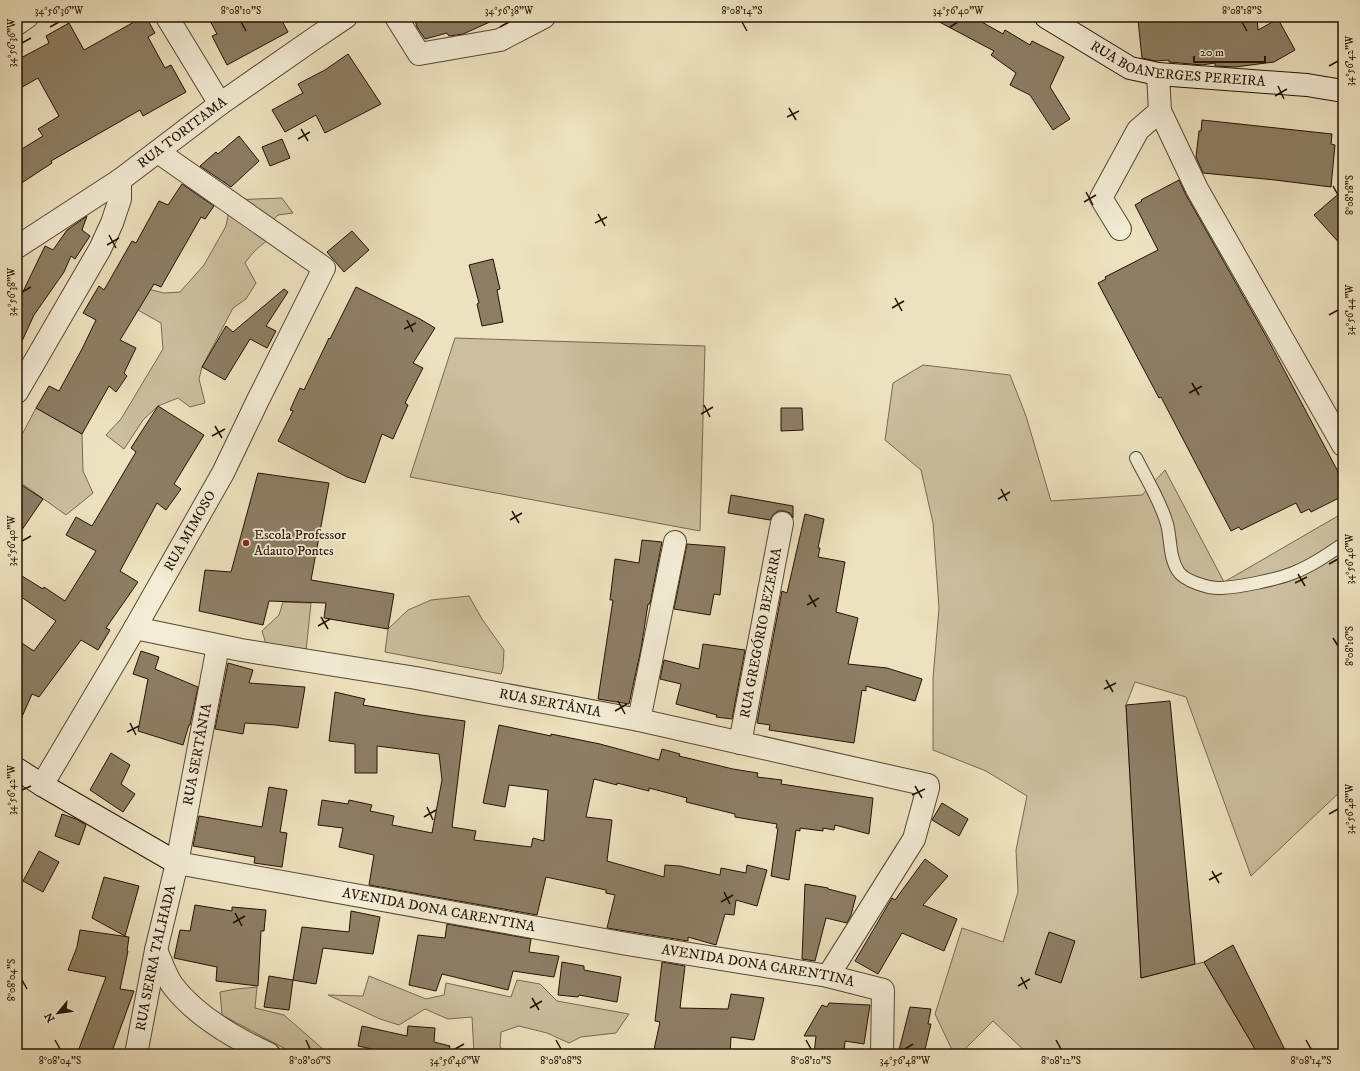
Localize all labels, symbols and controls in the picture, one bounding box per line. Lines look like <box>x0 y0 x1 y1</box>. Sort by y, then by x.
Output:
text: 34°56'36"W <box>35 5 84 17</box>
text: 8°08'10"S <box>221 5 261 17</box>
text: 34°56'38"W <box>485 5 534 17</box>
text: 8°08'14"S <box>722 5 762 17</box>
text: 34°56'40"W <box>933 5 984 17</box>
text: 8°08'18"S <box>1222 5 1262 17</box>
text: 34°56'36"W <box>6 18 18 67</box>
text: 34°56'42"W <box>1344 35 1356 86</box>
street label: RUA BOANERGES PEREIRA <box>1087 37 1267 91</box>
scale bar <box>1194 38 1265 64</box>
text: 20 m <box>1200 45 1224 60</box>
street label: RUA TORITAMA <box>134 92 231 173</box>
text: 8°08'18"S <box>1344 175 1356 215</box>
text: 34°56'38"W <box>6 267 18 316</box>
text: 34°56'44"W <box>1344 284 1356 336</box>
street label: RUA MIMOSO <box>160 487 220 575</box>
text: 34°56'40"W <box>6 515 18 566</box>
place label: Escola Professor Adauto Pontes <box>254 526 347 560</box>
text: 34°56'46"W <box>1344 533 1356 584</box>
marker: Escola Professor Adauto Pontes <box>241 538 251 548</box>
street label: RUA GREGÓRIO BEZERRA <box>736 545 786 720</box>
text: 8°08'16"S <box>1344 626 1356 666</box>
street label: RUA SERTÂNIA <box>498 685 604 722</box>
street label: RUA SERTÂNIA <box>179 701 216 807</box>
text: 34°56'42"W <box>6 764 18 815</box>
text: 34°56'48"W <box>1344 783 1356 834</box>
street label: RUA SERRA TALHADA <box>132 882 181 1032</box>
street label: AVENIDA DONA CARENTINA <box>341 884 538 936</box>
street label: AVENIDA DONA CARENTINA <box>660 941 857 992</box>
text: 8°08'04"S <box>6 959 18 1001</box>
north arrow <box>38 993 78 1033</box>
text: N <box>42 1010 58 1025</box>
text: 8°08'04"S <box>39 1055 81 1067</box>
text: 8°08'06"S <box>289 1055 331 1067</box>
text: 34°56'46"W <box>430 1055 481 1067</box>
text: 8°08'08"S <box>540 1055 582 1067</box>
text: 8°08'10"S <box>791 1055 831 1067</box>
text: 34°56'48"W <box>880 1055 931 1067</box>
text: 8°08'12"S <box>1041 1055 1081 1067</box>
text: 8°08'14"S <box>1291 1055 1331 1067</box>

